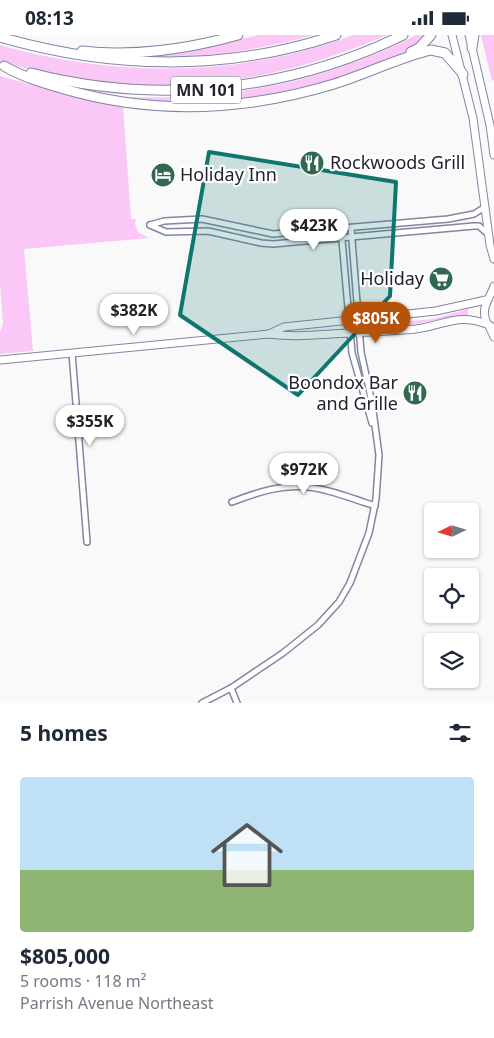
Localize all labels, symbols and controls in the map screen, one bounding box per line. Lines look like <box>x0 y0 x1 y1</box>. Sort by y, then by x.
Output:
text: 08:13 <box>25 5 74 31</box>
road number: MN 101 <box>171 77 241 103</box>
restaurant icon: Rockwoods Grill <box>299 150 325 176</box>
place label: Rockwoods Grill <box>330 150 465 174</box>
hotel icon: Holiday Inn <box>150 162 176 188</box>
place label: Holiday Inn <box>180 162 277 186</box>
pin: $423K <box>279 209 349 251</box>
text: $423K <box>290 214 338 236</box>
place label: Holiday <box>360 266 425 290</box>
supermarket icon: Holiday <box>428 266 454 292</box>
pin: $382K <box>99 293 169 336</box>
text: $382K <box>110 299 158 321</box>
pin: $805K <box>341 301 411 344</box>
text: $805K <box>352 307 400 329</box>
place label: Boondox Bar and Grille <box>288 370 399 415</box>
restaurant icon: Boondox Bar and Grille <box>402 380 428 406</box>
pin: $355K <box>55 405 125 447</box>
text: $355K <box>66 410 114 432</box>
pin: $972K <box>269 453 339 495</box>
text: $972K <box>280 458 328 480</box>
north arrow <box>424 503 479 557</box>
map controls <box>424 503 479 688</box>
button: locate <box>424 568 479 623</box>
button: layers <box>424 633 479 688</box>
text: 5 homes <box>20 719 108 747</box>
icon: filters <box>446 719 474 747</box>
icon: home <box>202 810 292 900</box>
text: $805,000 <box>20 942 110 970</box>
text: 5 rooms · 118 m² <box>20 970 146 992</box>
text: Parrish Avenue Northeast <box>20 992 214 1014</box>

